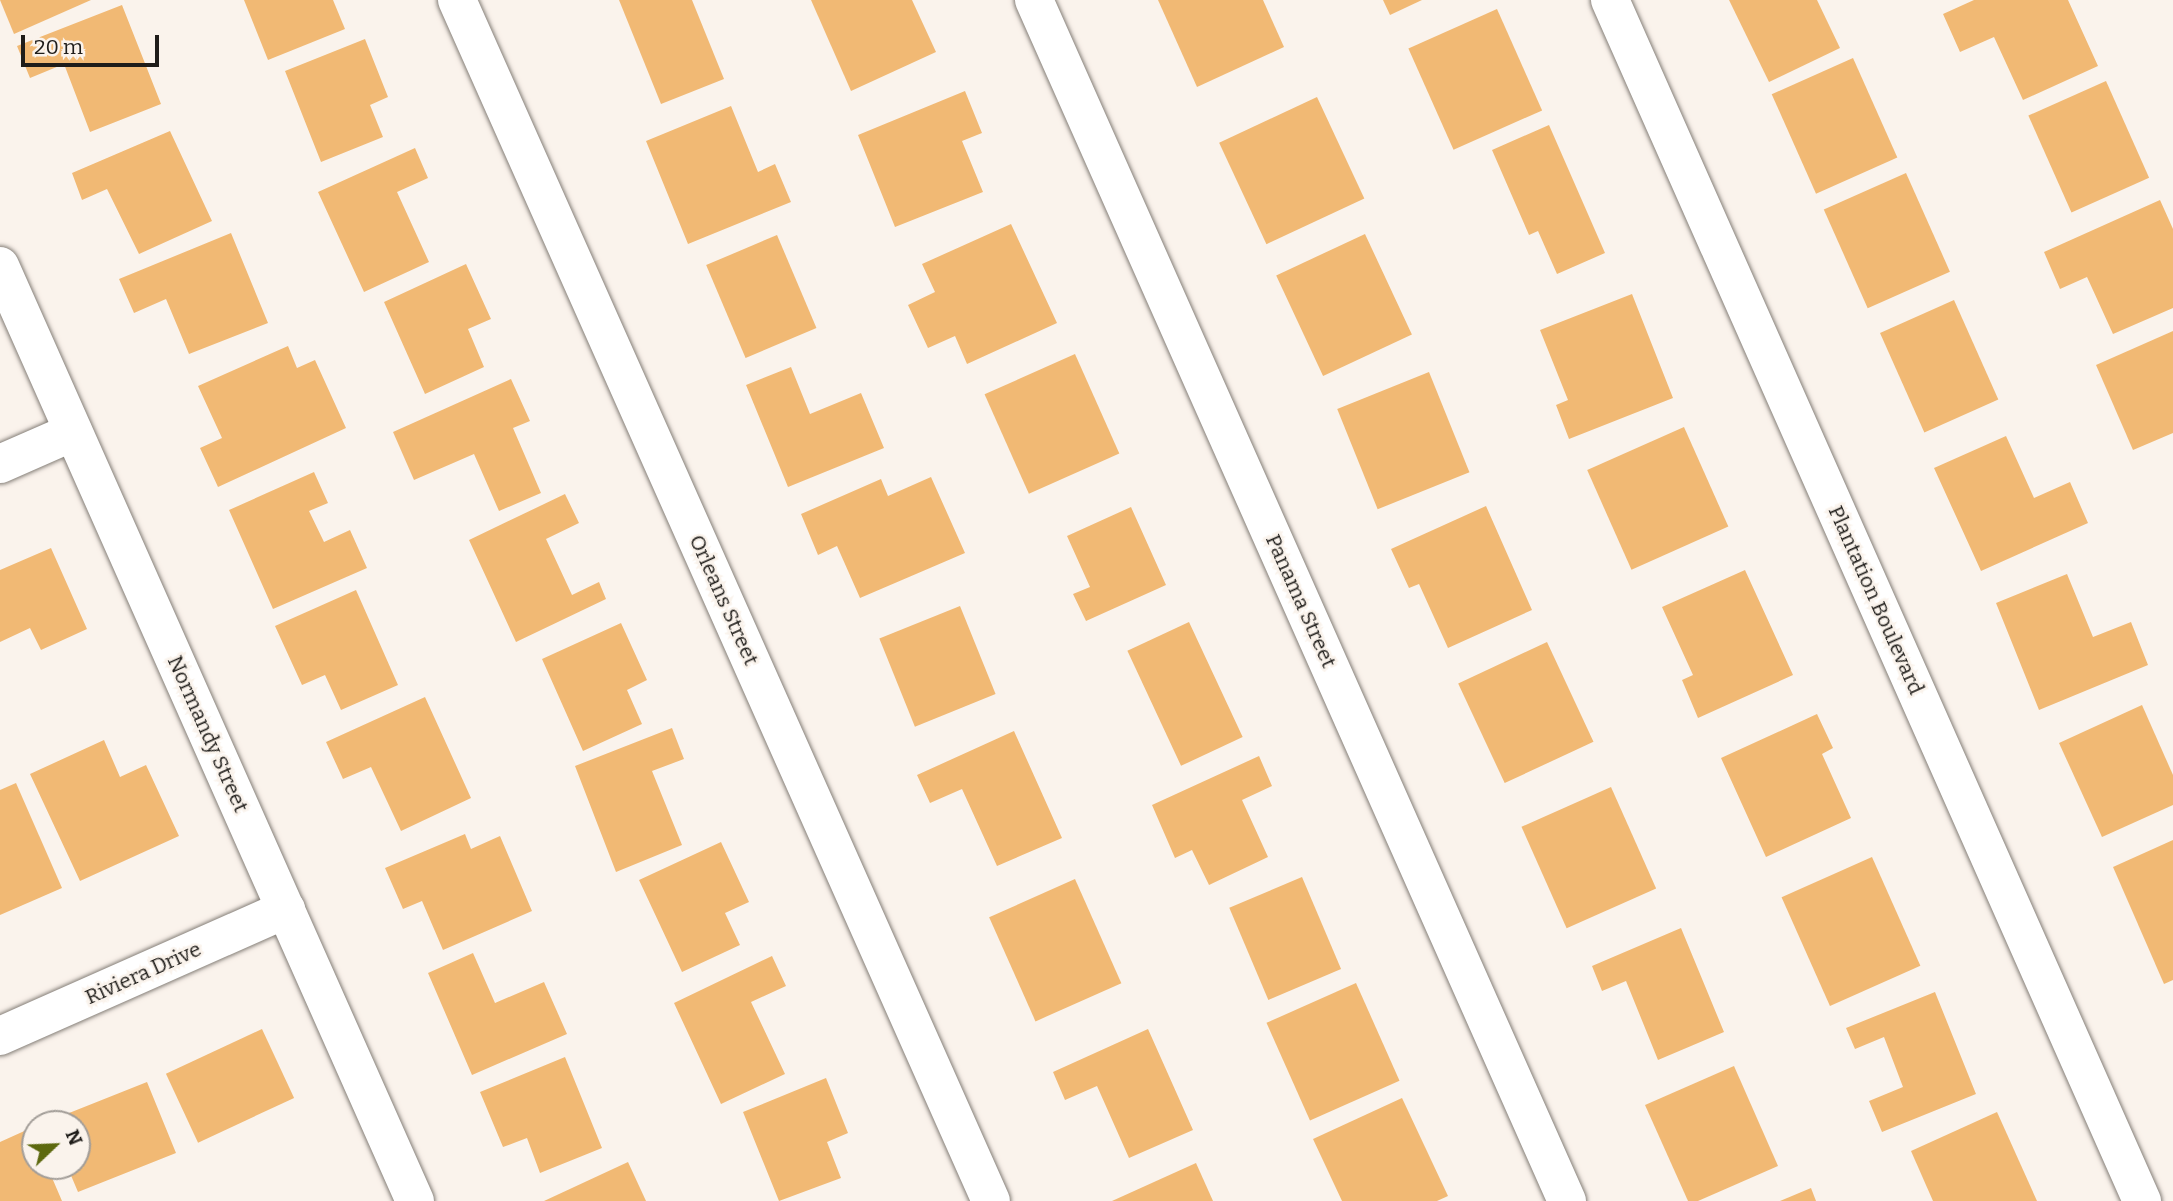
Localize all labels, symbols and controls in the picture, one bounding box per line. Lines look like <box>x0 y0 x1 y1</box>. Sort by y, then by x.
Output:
scale bar <box>24 21 163 65</box>
text: 20 m <box>34 34 83 60</box>
street label: Plantation Boulevard <box>1823 502 1929 698</box>
street label: Panama Street <box>1260 530 1342 672</box>
street label: Orleans Street <box>684 531 764 669</box>
street label: Normandy Street <box>162 652 254 816</box>
street label: Riviera Drive <box>81 936 205 1010</box>
north arrow <box>21 1110 91 1180</box>
text: N <box>60 1126 87 1149</box>

